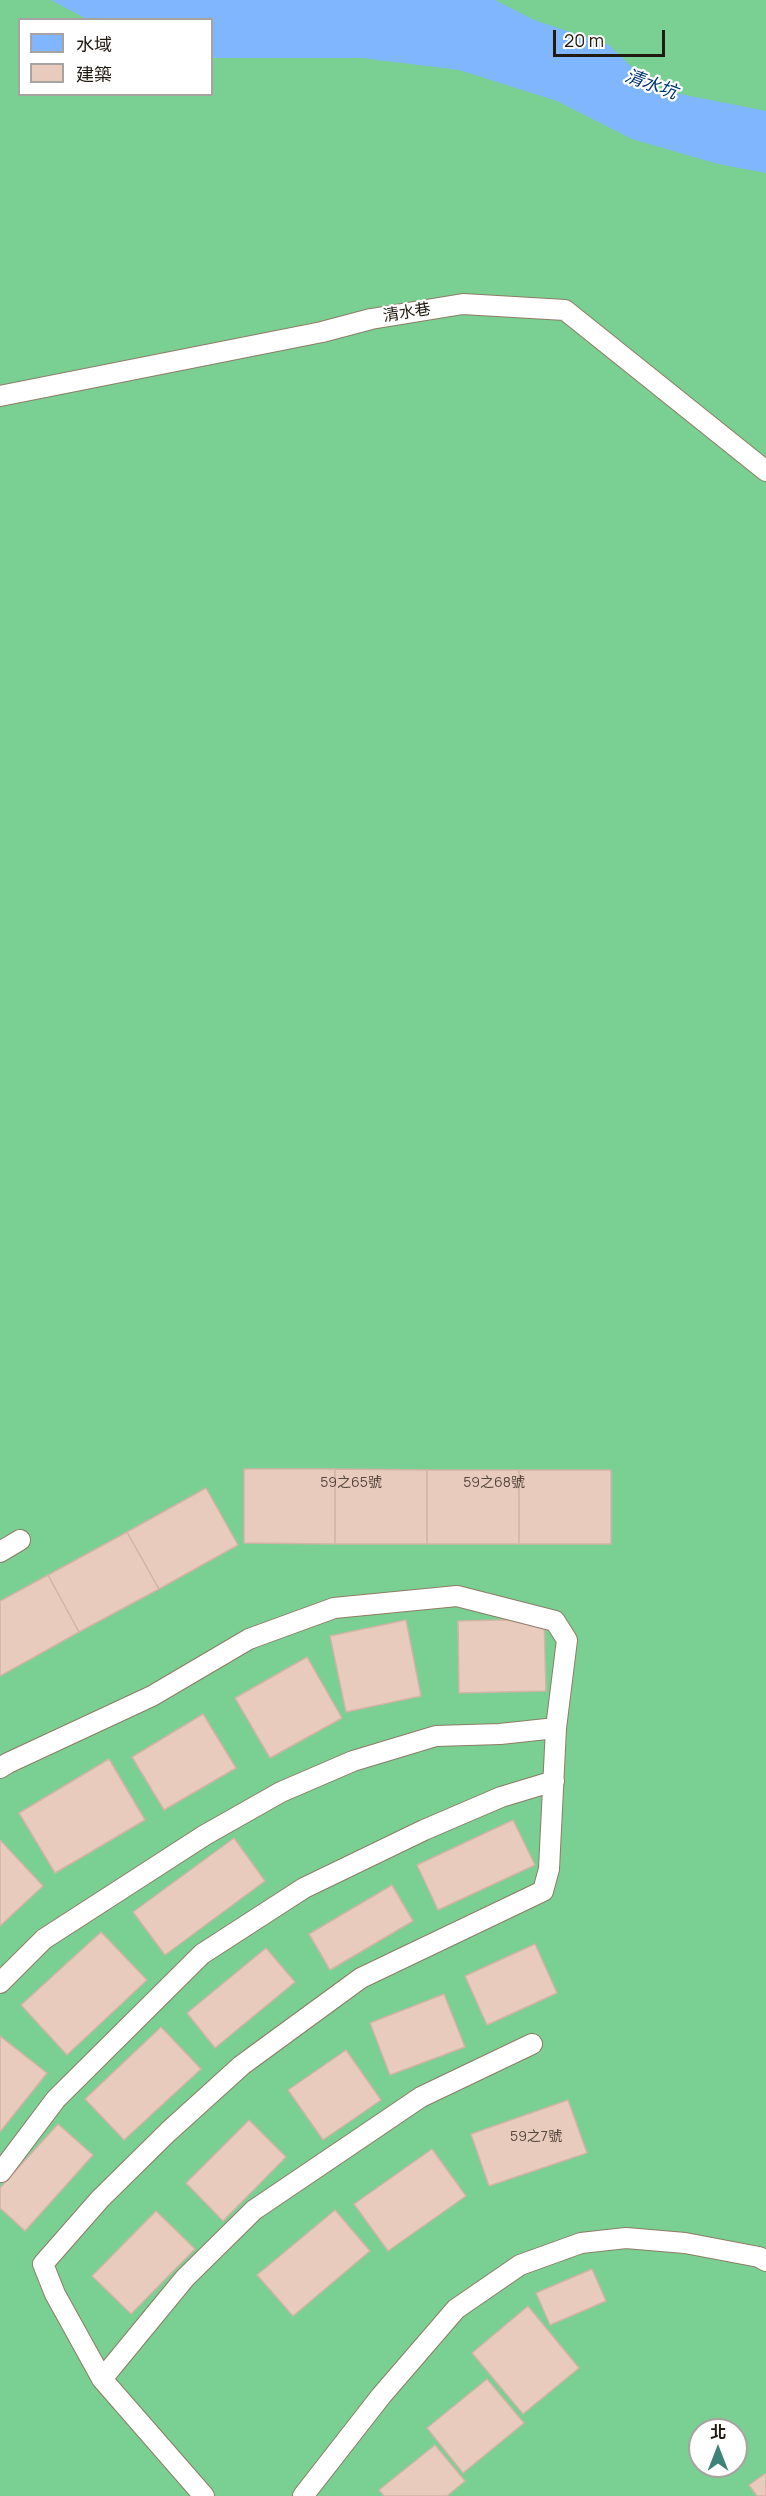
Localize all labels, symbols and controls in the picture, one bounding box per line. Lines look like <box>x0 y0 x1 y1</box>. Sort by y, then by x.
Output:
legend <box>18 18 213 96</box>
scale bar <box>556 18 668 56</box>
text: 20 m <box>564 28 604 52</box>
text: 水域 <box>76 32 112 56</box>
text: 建築 <box>76 62 112 86</box>
water label: 清水坑 <box>622 66 680 104</box>
street label: 清水巷 <box>382 300 432 326</box>
house number: 59之65號 <box>320 1475 382 1491</box>
house number: 59之68號 <box>463 1475 525 1491</box>
house number: 59之7號 <box>510 2129 562 2145</box>
north arrow <box>688 2418 748 2478</box>
text: 北 <box>710 2421 726 2443</box>

